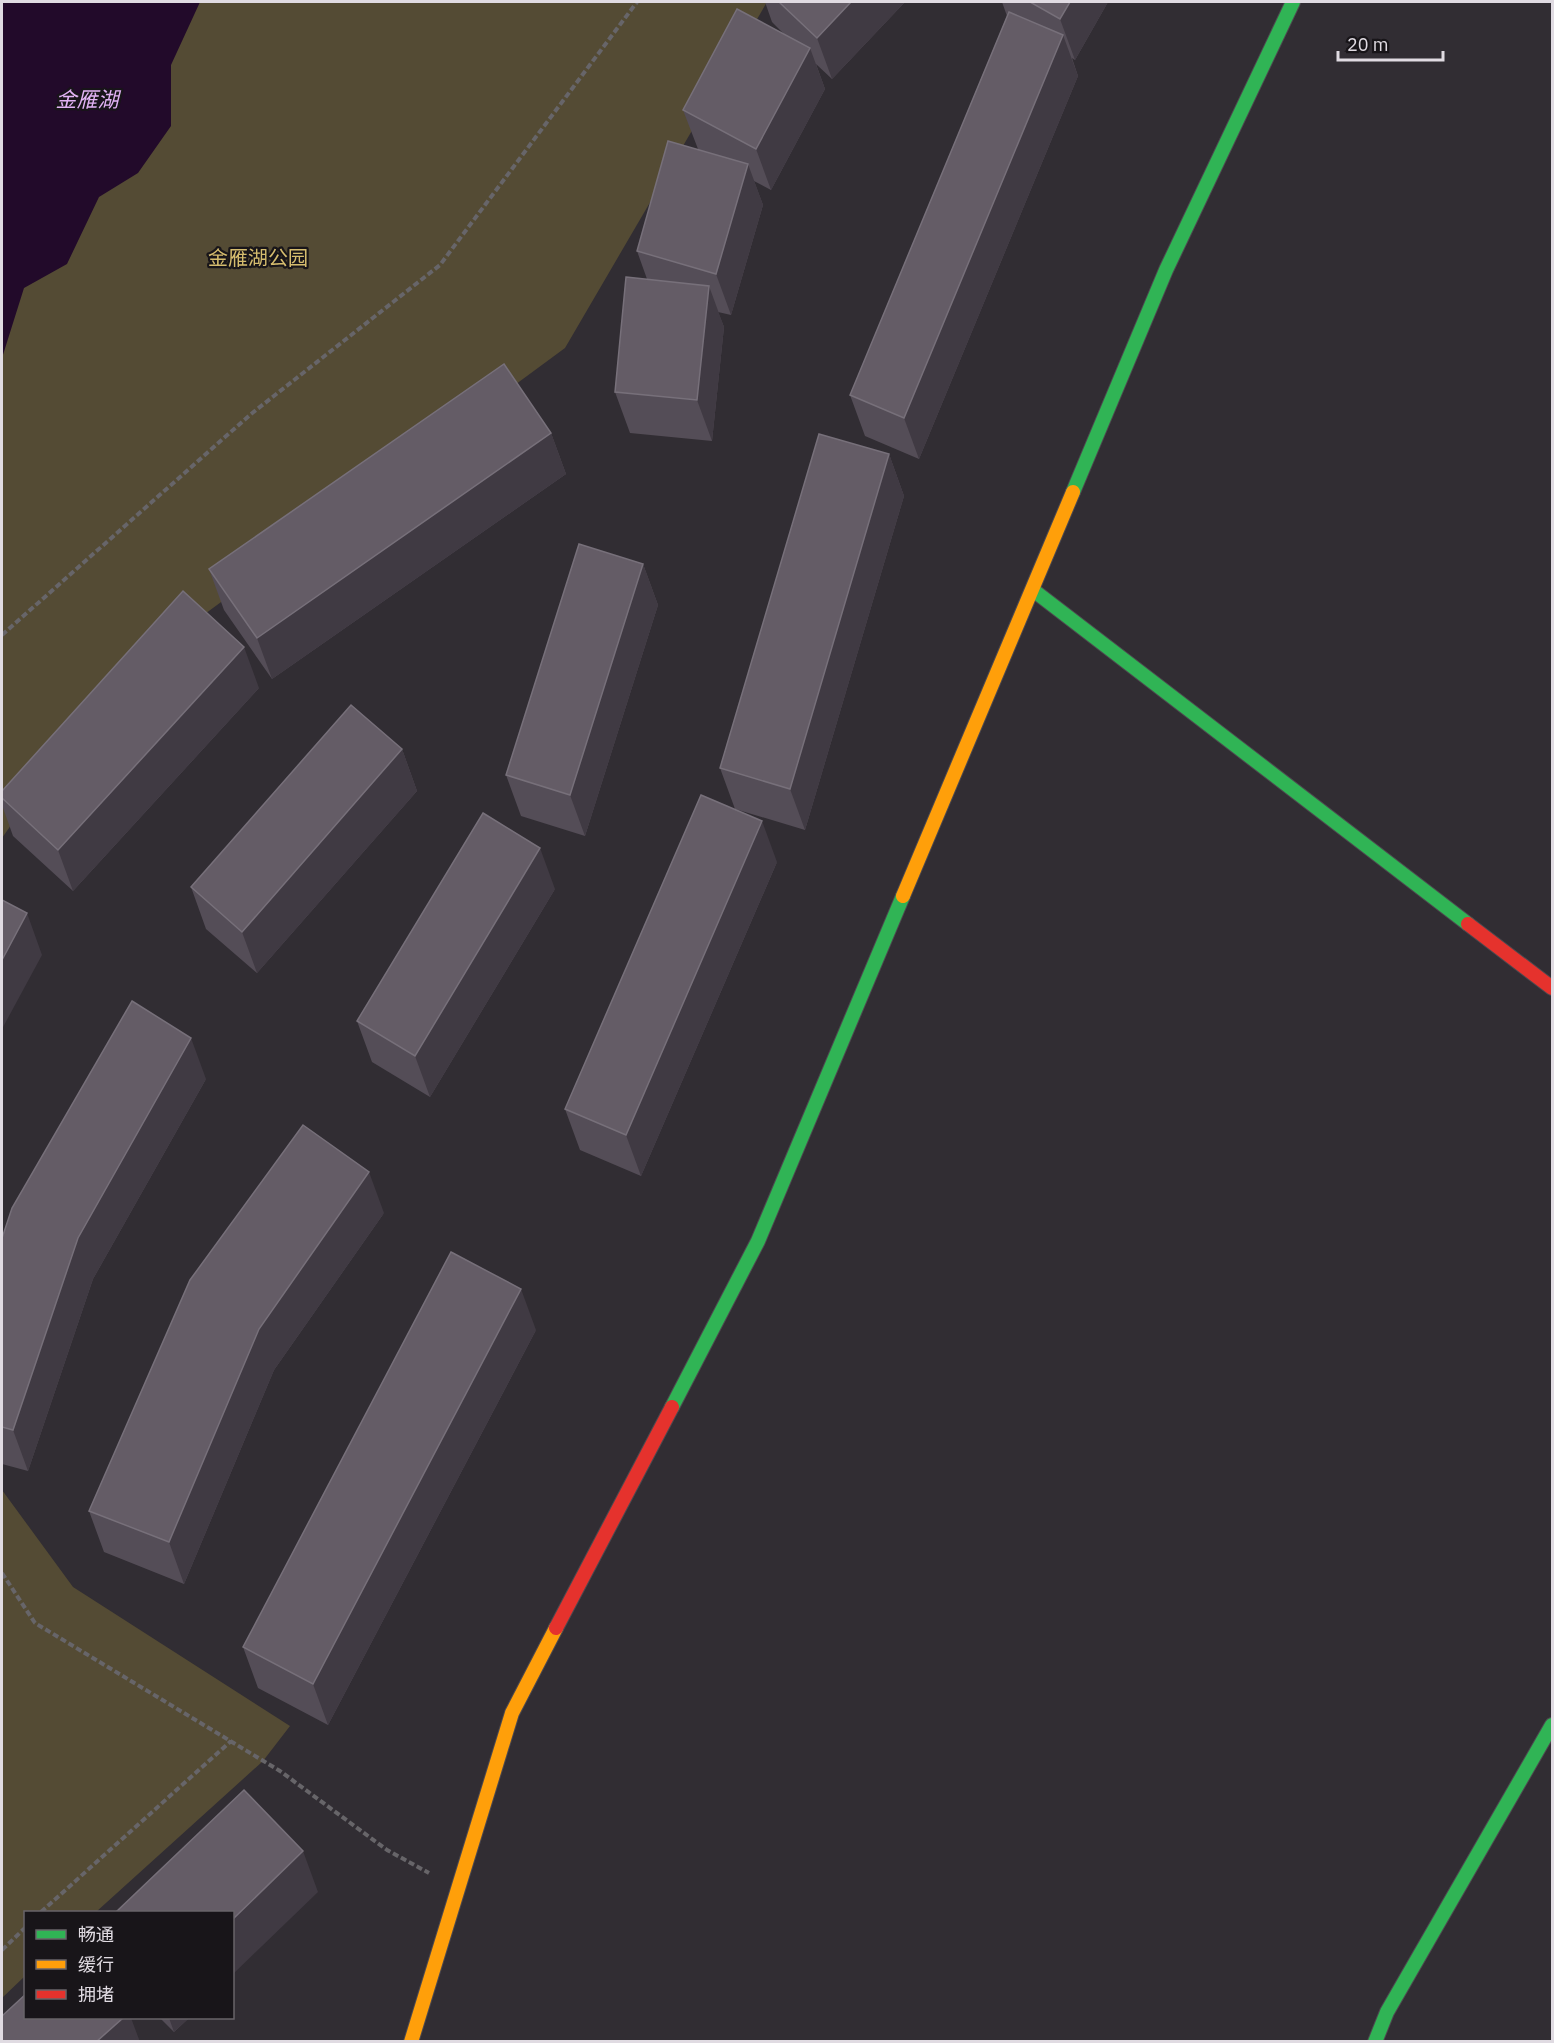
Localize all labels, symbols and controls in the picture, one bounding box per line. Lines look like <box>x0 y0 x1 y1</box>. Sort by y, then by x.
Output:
scale bar <box>1338 24 1443 62</box>
text: 20 m <box>1347 33 1389 56</box>
water label: 金雁湖 <box>56 85 121 113</box>
park label: 金雁湖公园 <box>208 244 308 271</box>
legend <box>24 1911 234 2019</box>
text: 畅通 <box>78 1923 114 1946</box>
text: 缓行 <box>78 1953 114 1976</box>
text: 拥堵 <box>78 1983 114 2006</box>

